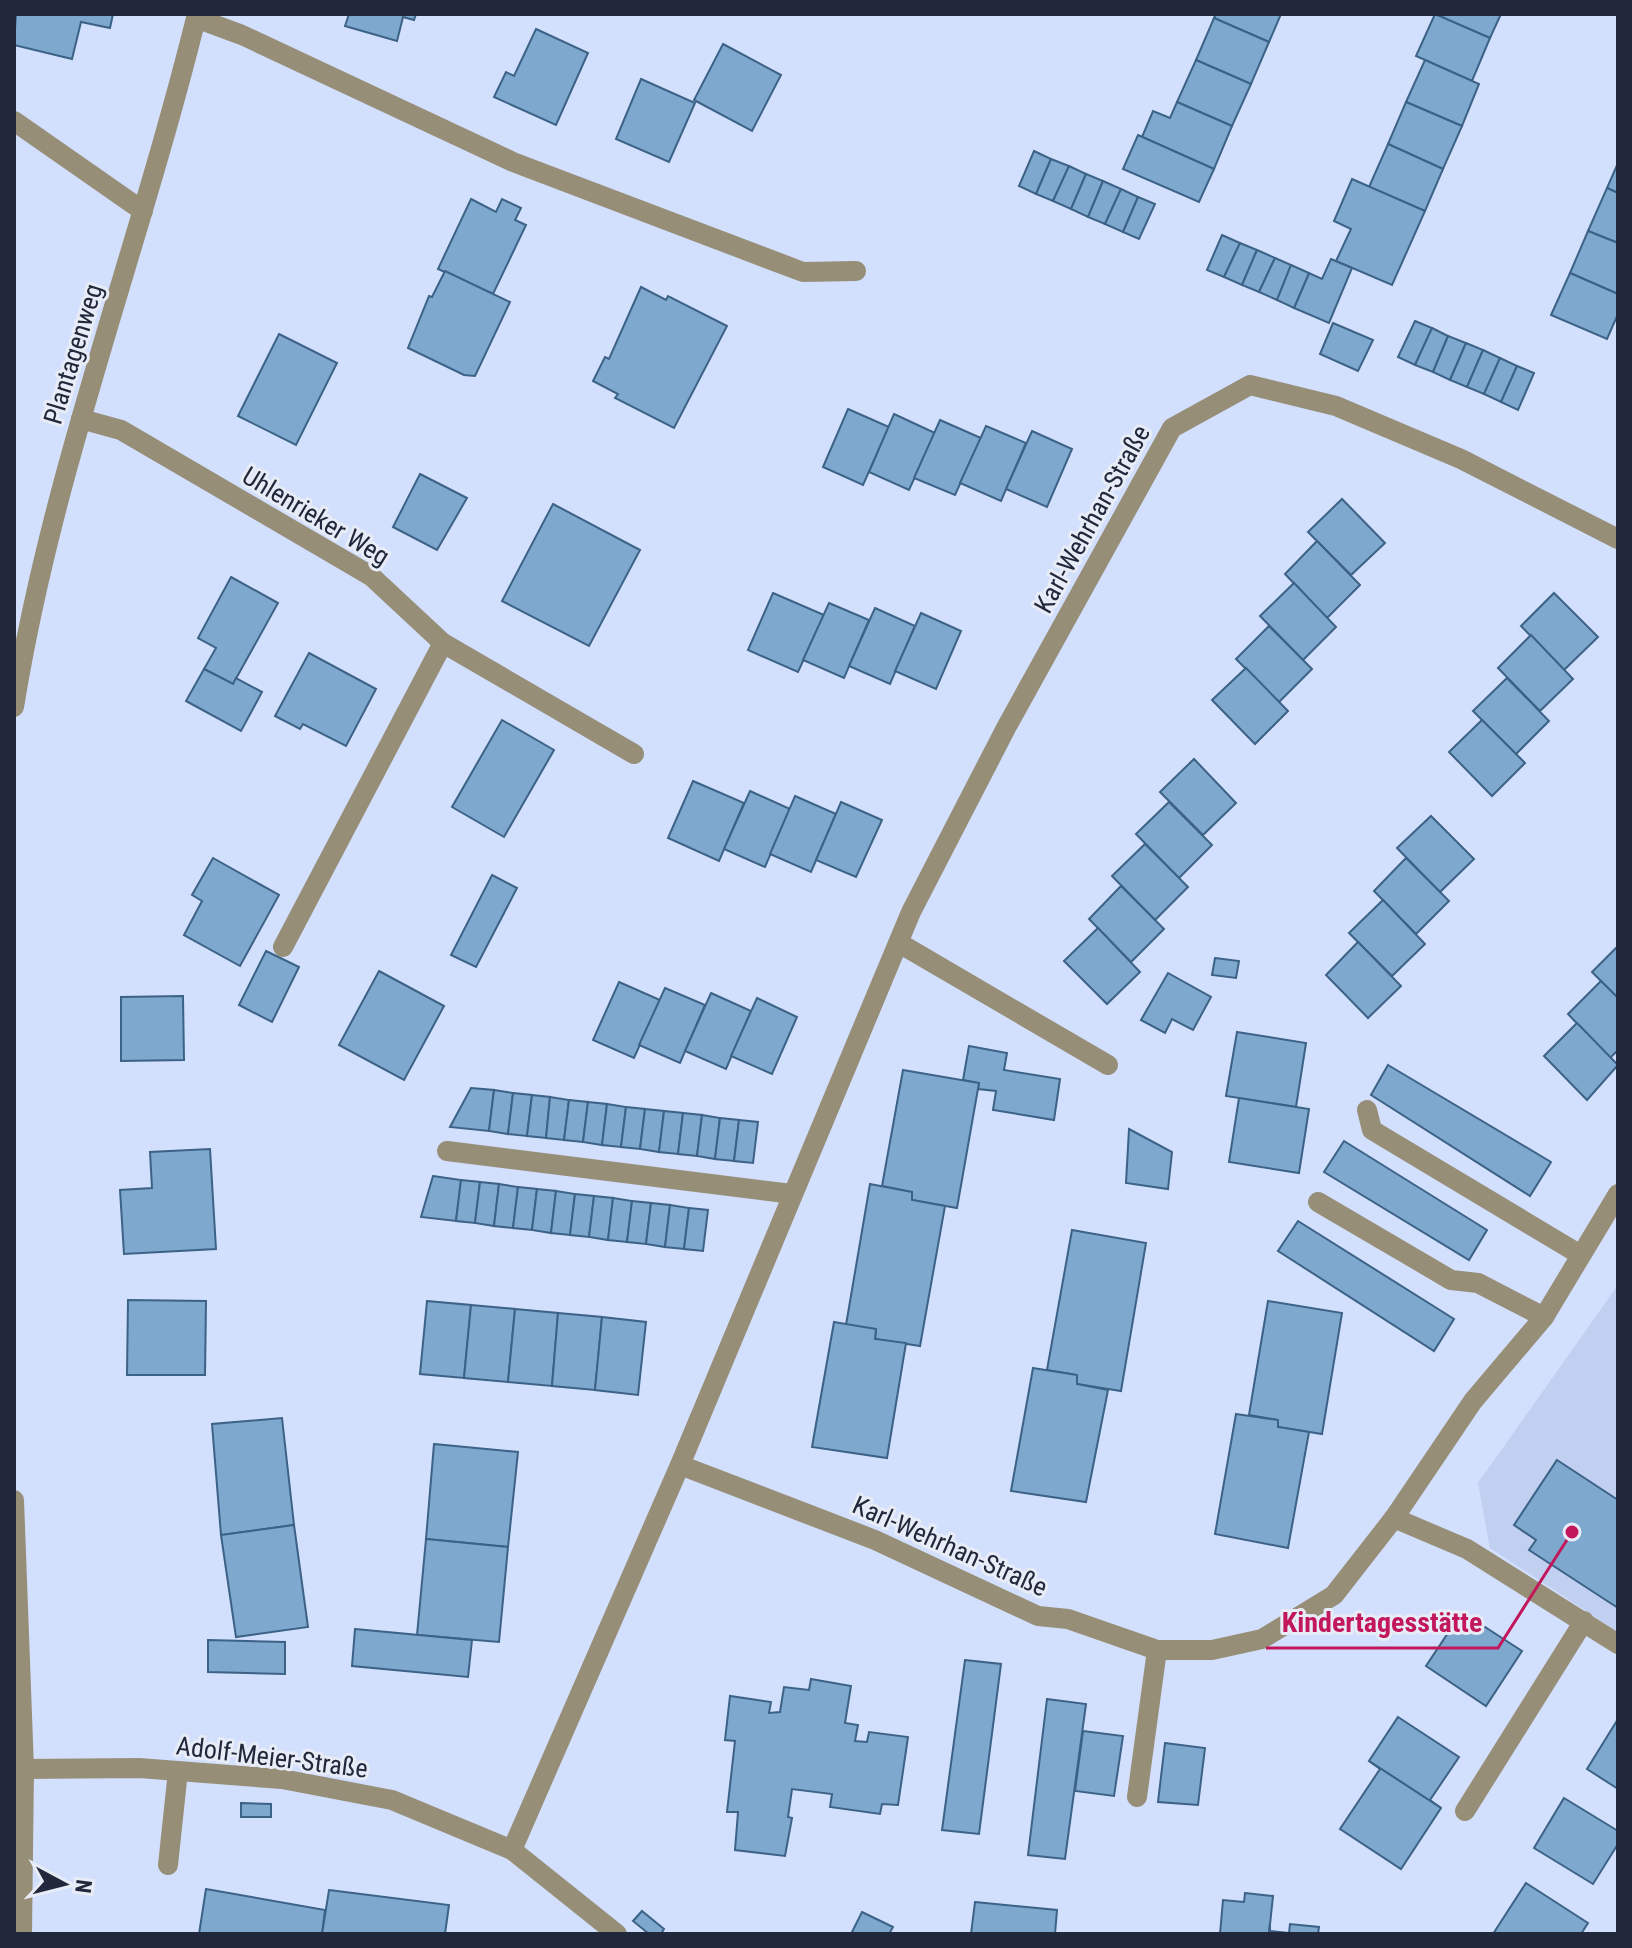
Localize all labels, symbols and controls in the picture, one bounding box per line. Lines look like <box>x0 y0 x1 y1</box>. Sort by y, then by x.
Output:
street label: Plantagenweg <box>37 280 109 428</box>
street label: Karl-Wehrhan-Straße <box>1028 420 1156 618</box>
street label: Uhlenrieker Weg <box>237 460 395 572</box>
street label: Karl-Wehrhan-Straße <box>848 1490 1052 1602</box>
callout: Kindertagesstätte <box>1266 1596 1498 1648</box>
text: Kindertagesstätte <box>1282 1606 1482 1639</box>
street label: Adolf-Meier-Straße <box>175 1730 369 1784</box>
north arrow <box>24 1844 104 1924</box>
text: N <box>70 1878 97 1895</box>

